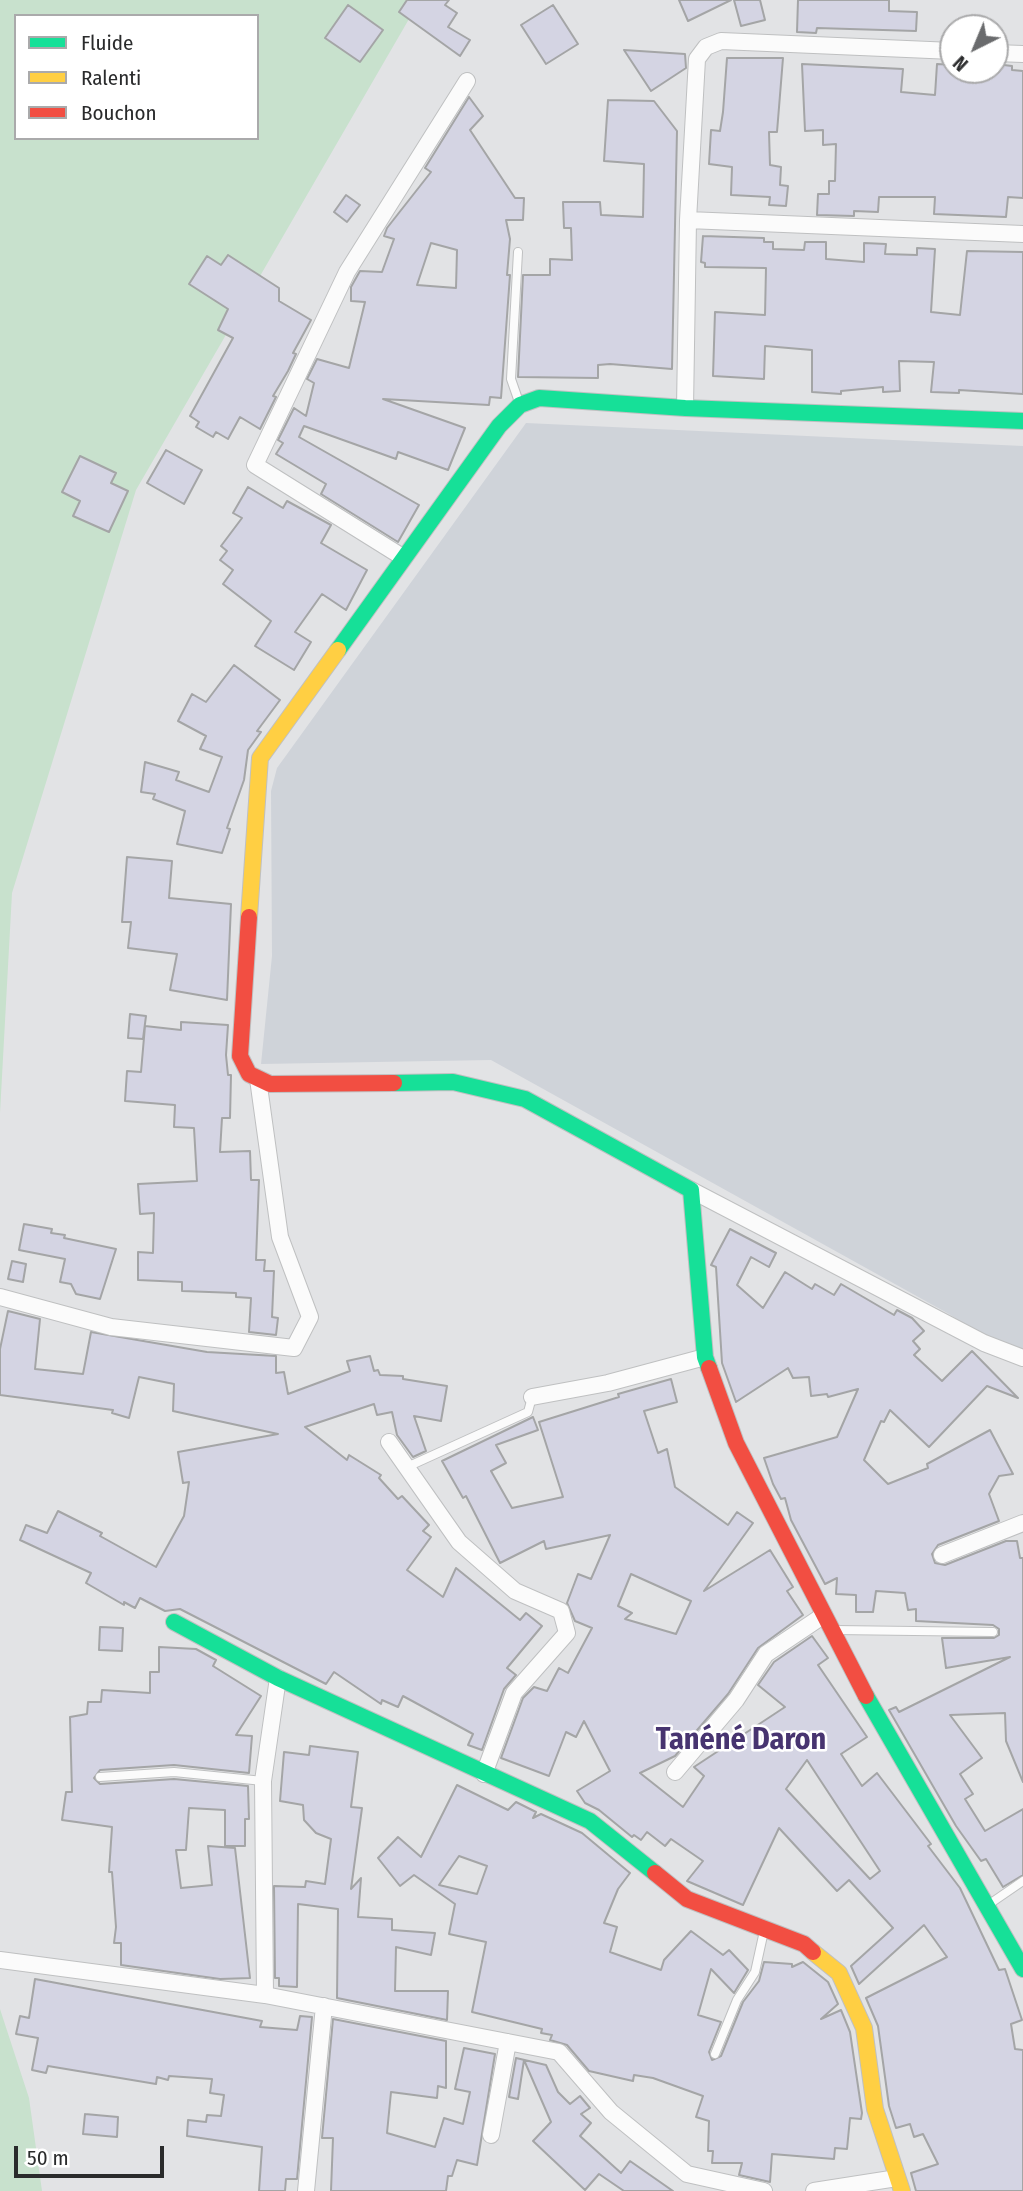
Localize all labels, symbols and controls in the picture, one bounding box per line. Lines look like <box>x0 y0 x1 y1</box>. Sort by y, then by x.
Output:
legend <box>14 14 259 140</box>
north arrow <box>939 14 1009 84</box>
text: Fluide <box>81 30 133 56</box>
text: N <box>949 51 973 76</box>
text: Ralenti <box>81 65 141 91</box>
text: Bouchon <box>81 100 157 126</box>
district label: Tanéné Daron <box>656 1723 826 1759</box>
scale bar <box>18 2132 168 2176</box>
text: 50 m <box>27 2145 69 2171</box>

